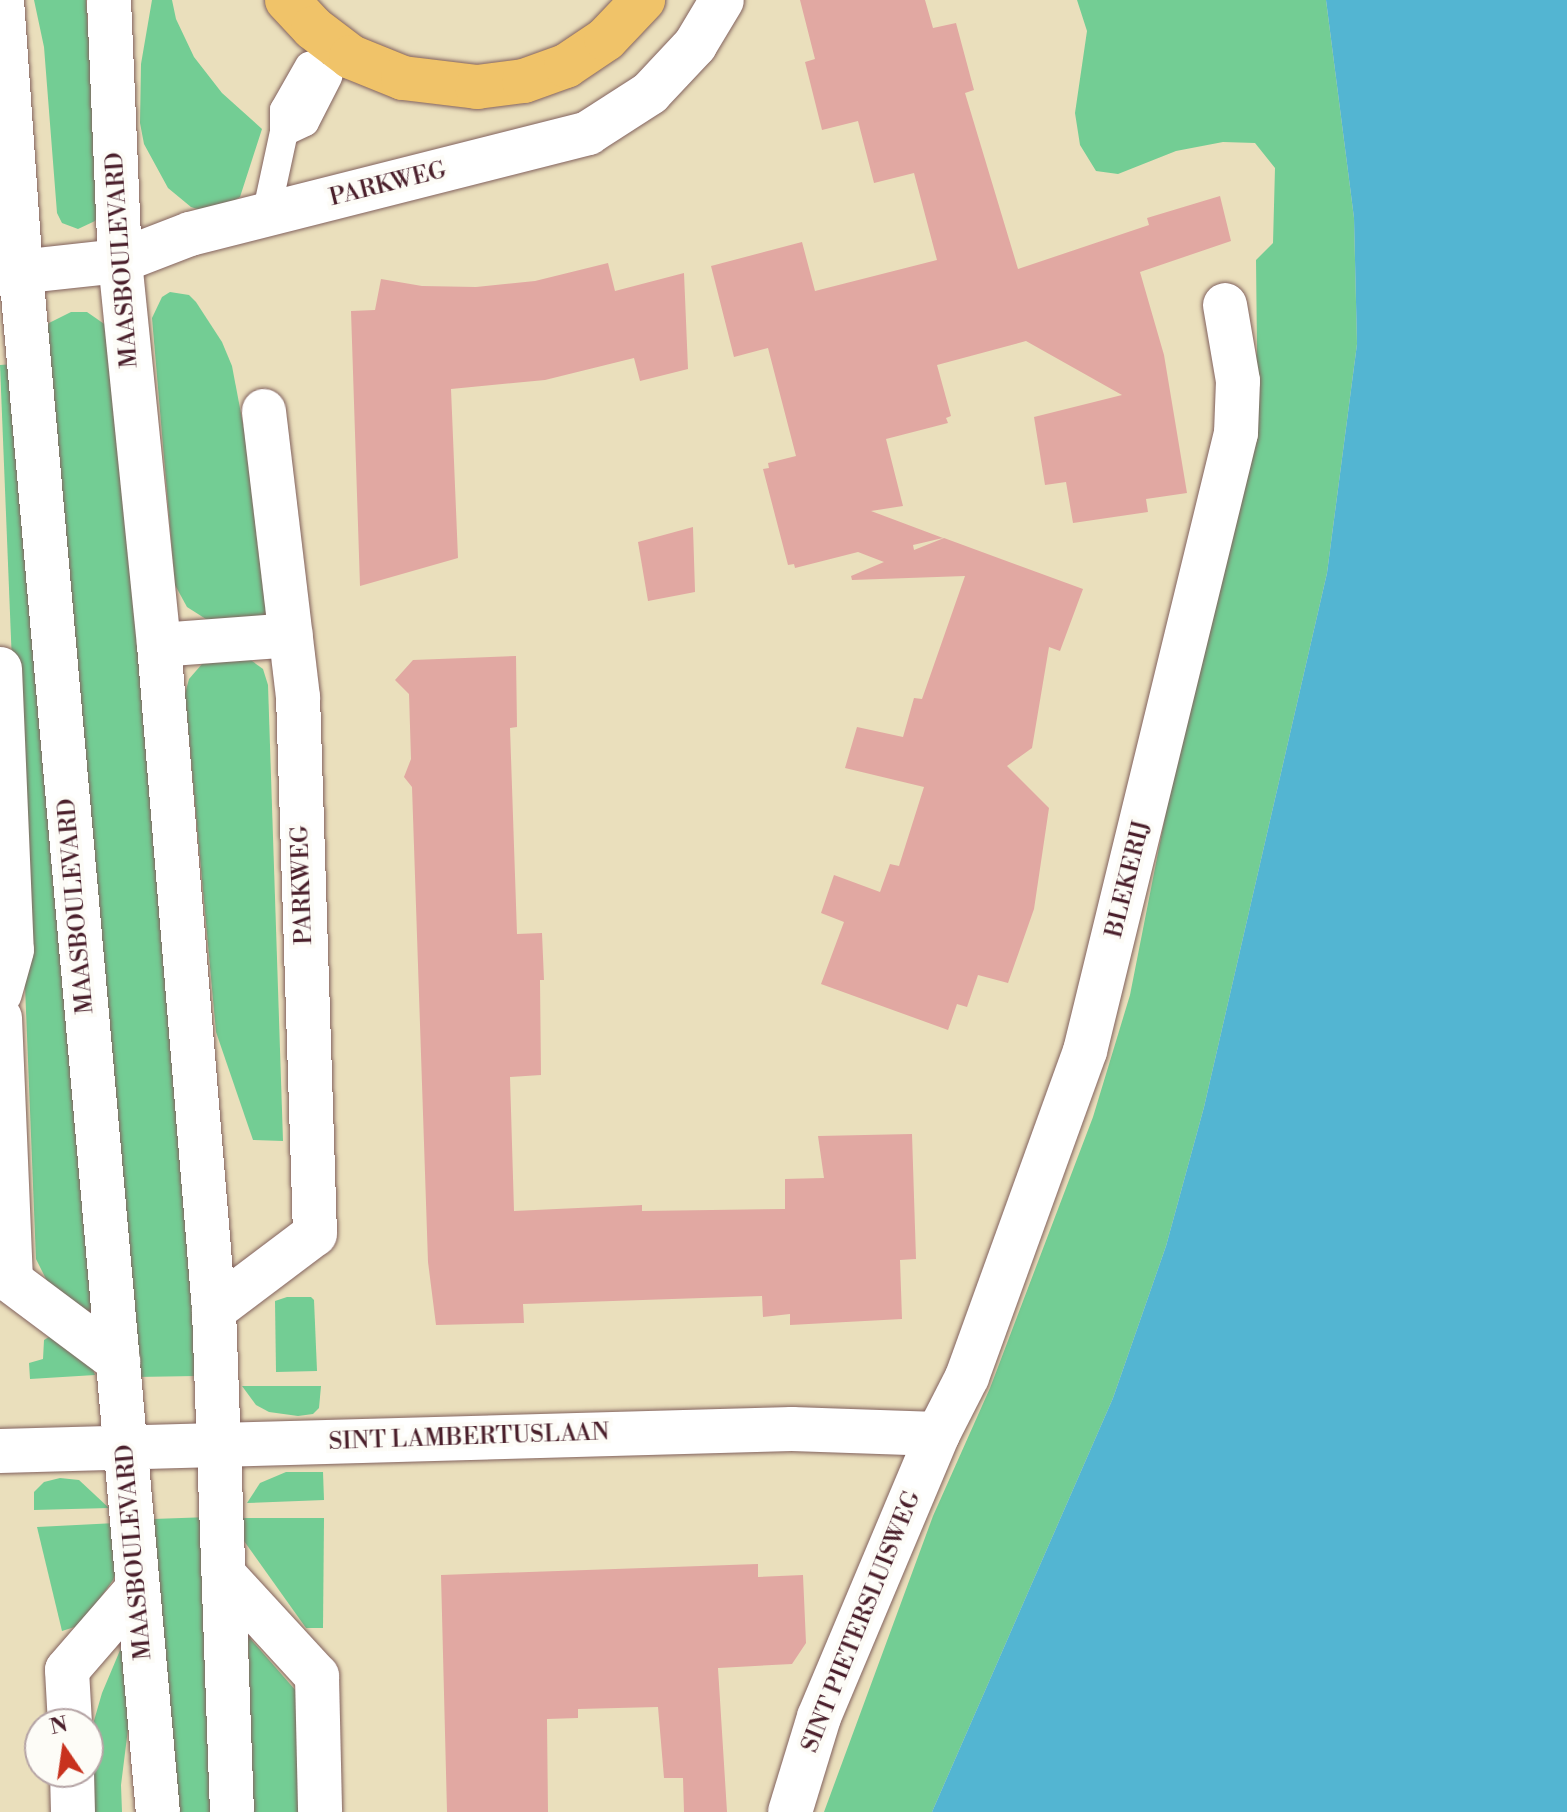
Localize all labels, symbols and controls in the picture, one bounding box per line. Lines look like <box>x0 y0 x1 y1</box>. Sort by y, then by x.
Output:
street label: MAASBOULEVARD <box>101 151 145 369</box>
street label: PARKWEG <box>327 157 449 213</box>
street label: MAASBOULEVARD <box>53 797 101 1015</box>
street label: BLEKERIJ <box>1100 817 1158 941</box>
street label: PARKWEG <box>287 825 319 945</box>
street label: SINT LAMBERTUSLAAN <box>328 1419 610 1457</box>
street label: MAASBOULEVARD <box>111 1443 159 1661</box>
street label: SINT PIETERSLUISWEG <box>796 1487 928 1757</box>
north arrow <box>24 1708 104 1788</box>
text: N <box>47 1711 70 1741</box>

